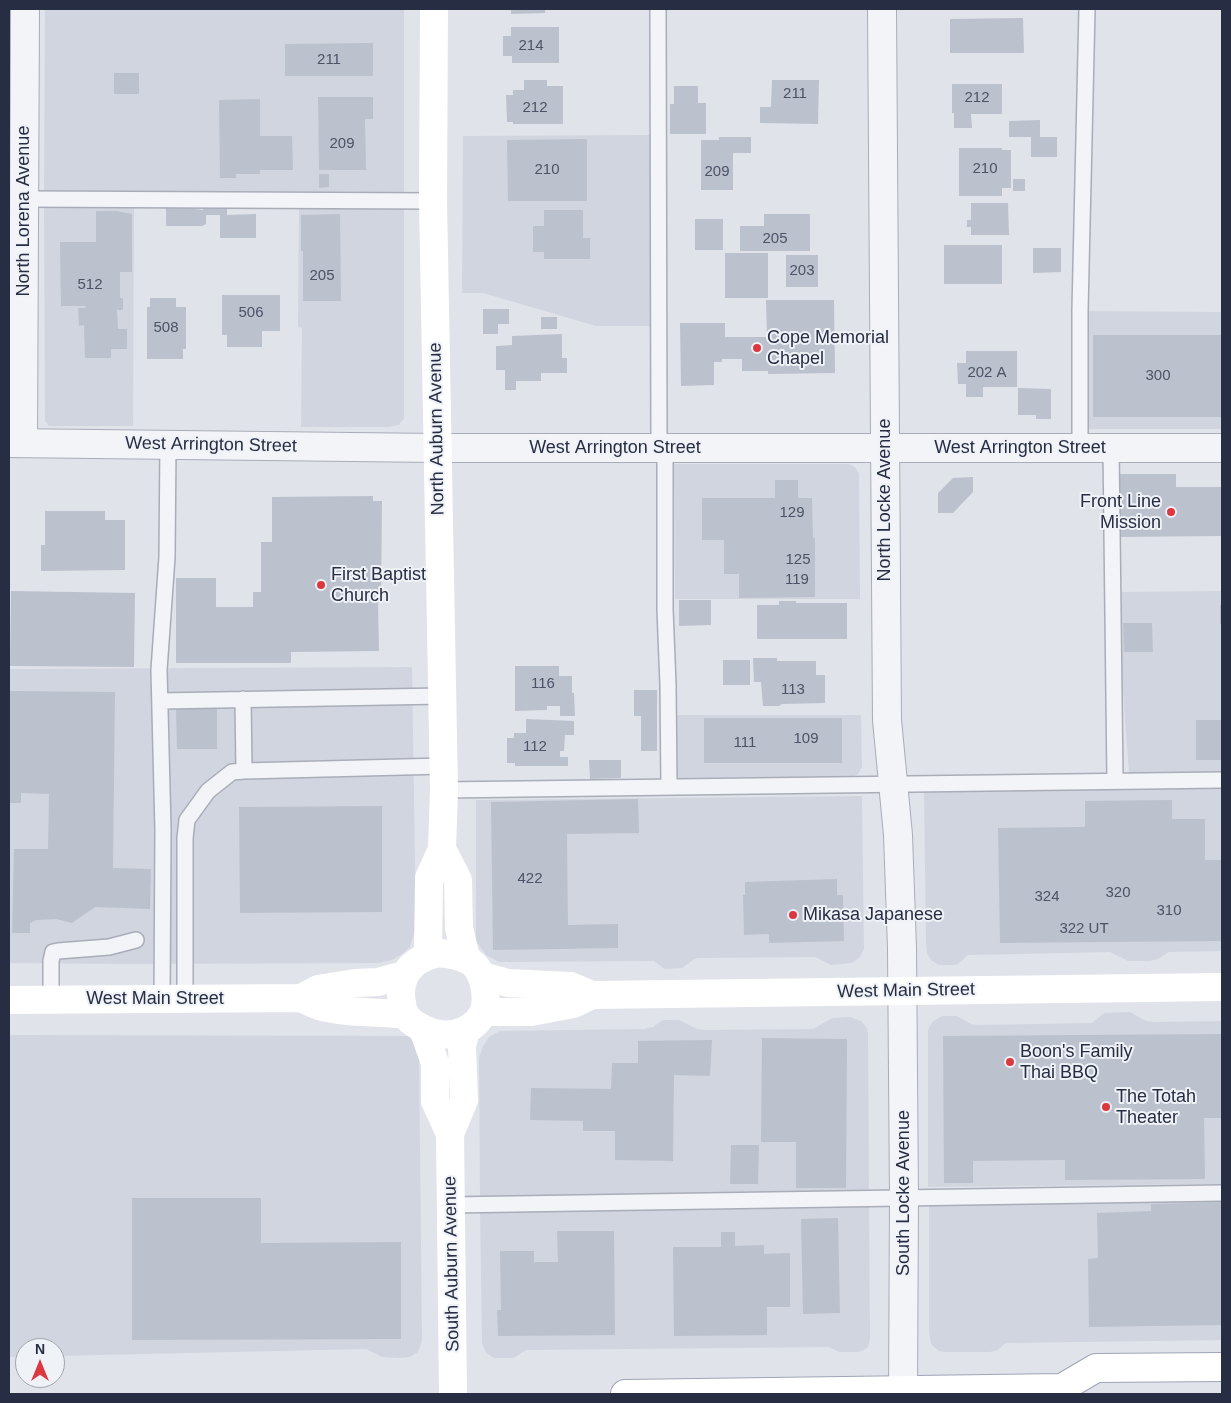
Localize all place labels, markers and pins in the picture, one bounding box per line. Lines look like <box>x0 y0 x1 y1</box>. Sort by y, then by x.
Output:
place label: Cope Memorial Chapel <box>767 327 889 369</box>
marker: Cope Memorial Chapel <box>751 342 763 354</box>
place label: Front Line Mission <box>1080 491 1161 534</box>
marker: Front Line Mission <box>1165 506 1177 518</box>
place label: First Baptist Church <box>331 564 426 606</box>
marker: First Baptist Church <box>315 579 327 591</box>
place label: Mikasa Japanese <box>803 904 943 926</box>
marker: Mikasa Japanese <box>787 909 799 921</box>
place label: Boon's Family Thai BBQ <box>1020 1041 1132 1084</box>
marker: Boon's Family Thai BBQ <box>1004 1056 1016 1068</box>
place label: The Totah Theater <box>1116 1086 1196 1128</box>
marker: The Totah Theater <box>1100 1101 1112 1113</box>

